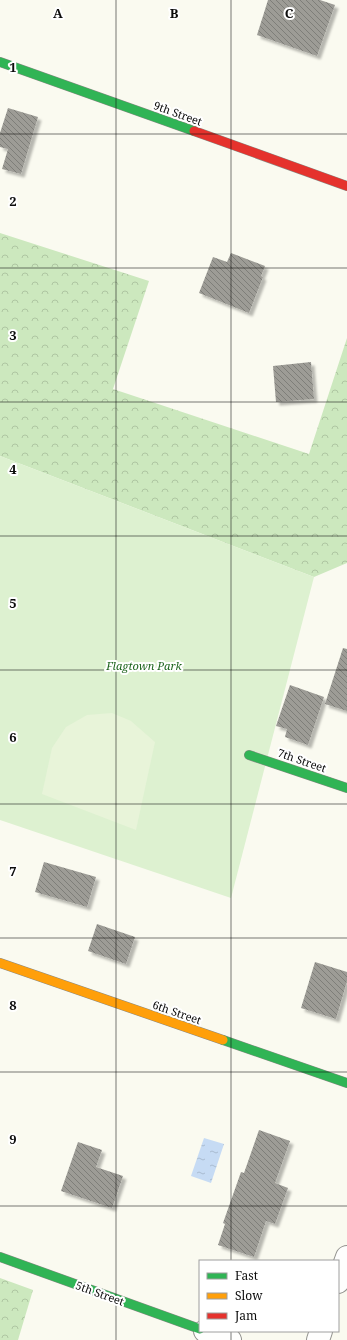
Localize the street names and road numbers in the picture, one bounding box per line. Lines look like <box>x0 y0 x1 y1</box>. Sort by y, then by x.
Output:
street label: 9th Street <box>152 97 204 129</box>
street label: 7th Street <box>276 745 328 775</box>
street label: 6th Street <box>151 997 203 1027</box>
street label: 5th Street <box>74 1277 126 1309</box>

